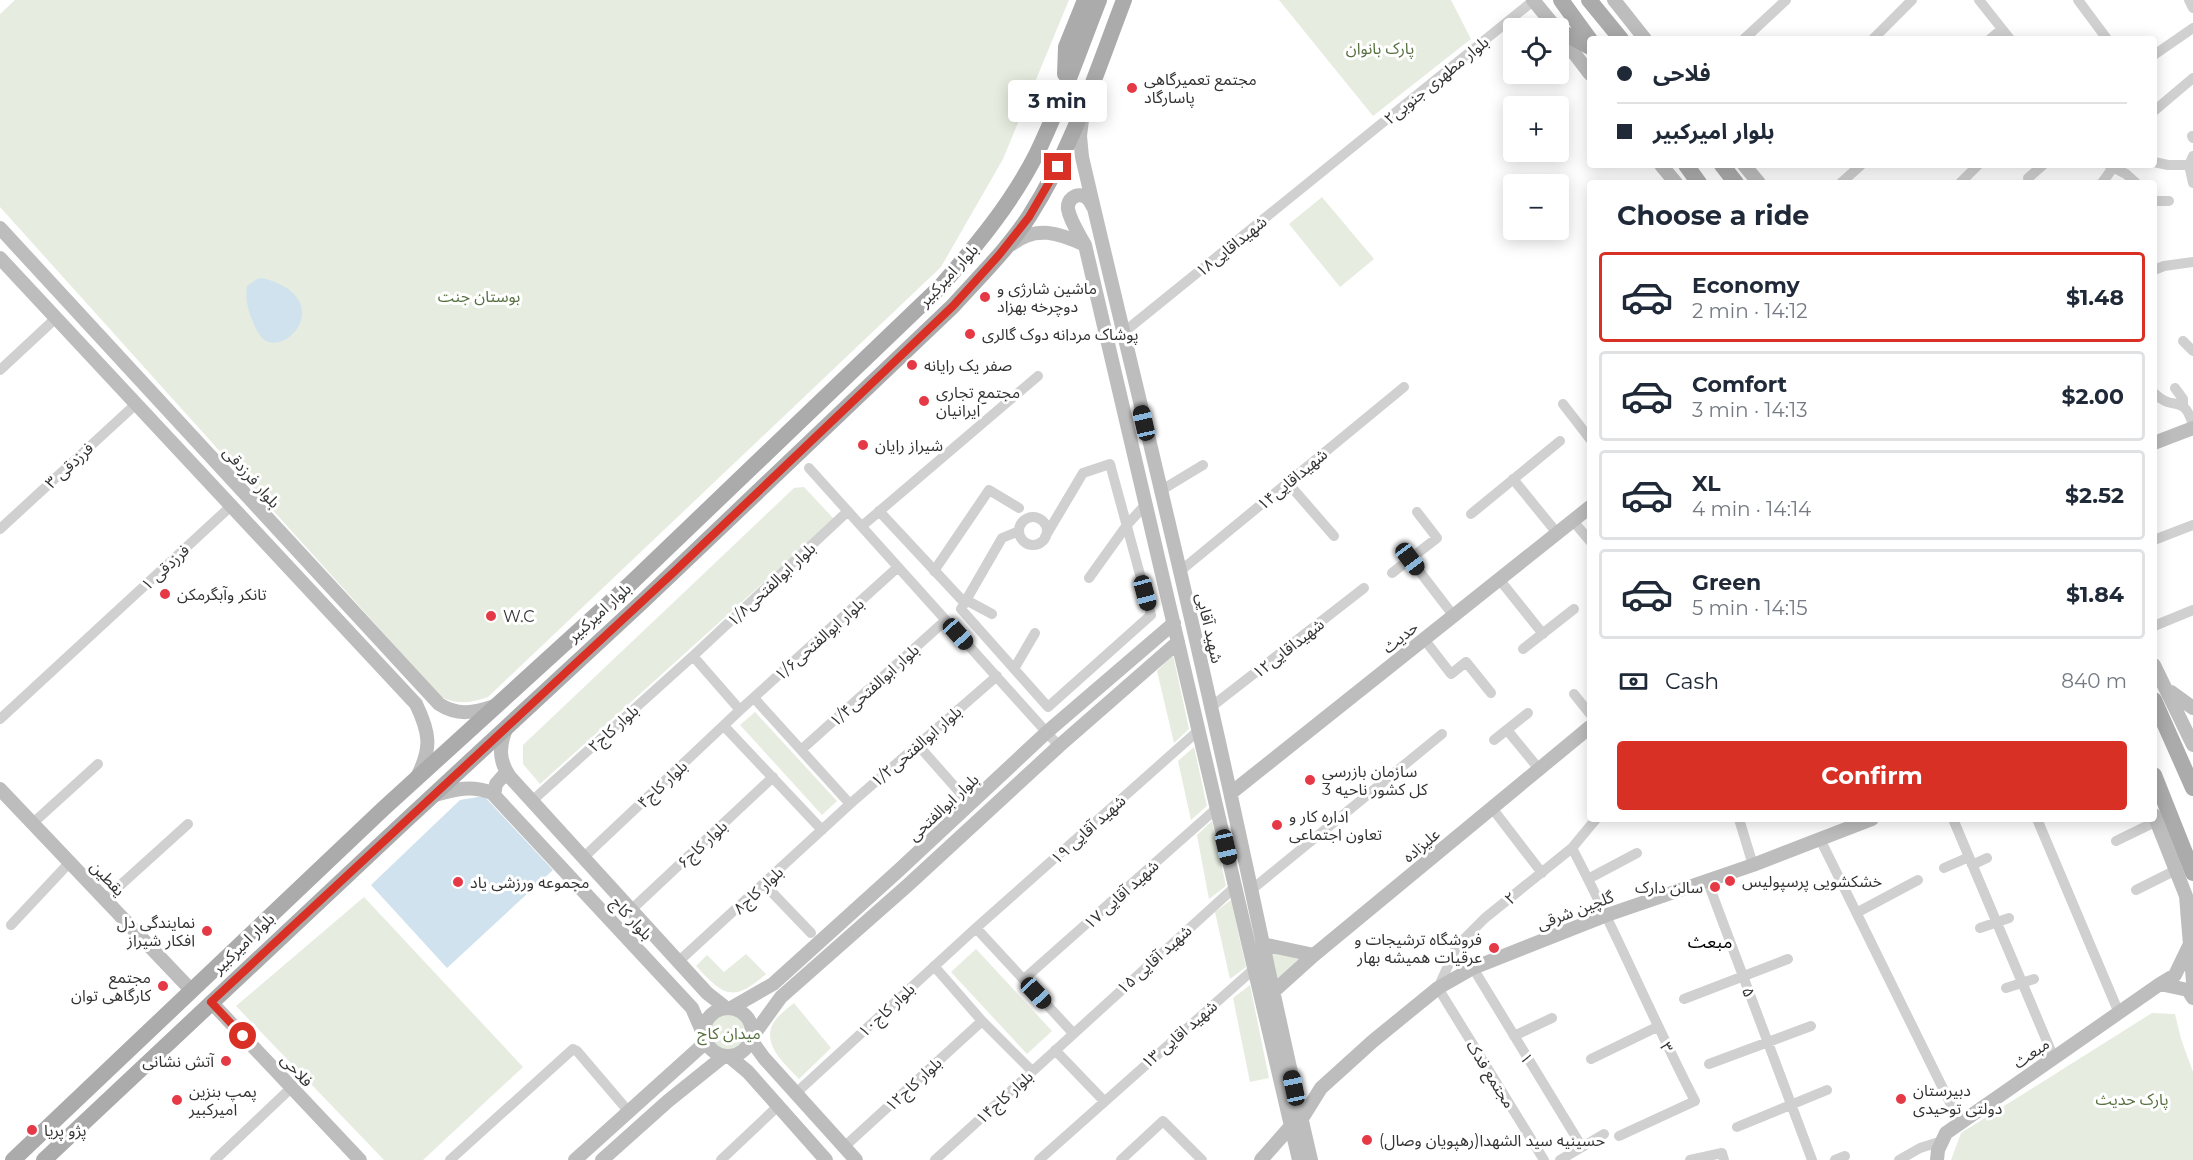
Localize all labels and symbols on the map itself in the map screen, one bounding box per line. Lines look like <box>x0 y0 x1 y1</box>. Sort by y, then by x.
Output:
street label: بلوار مطهری جنوبی۲ <box>1380 32 1492 128</box>
park label: پارک بانوان <box>1346 39 1414 59</box>
place label: مجتمع تعمیرگاهی پاسارگاد <box>1144 70 1257 108</box>
callout: 3 min <box>1008 80 1108 122</box>
marker: مجتمع تعمیرگاهی پاسارگاد <box>1125 81 1139 95</box>
route end <box>1044 153 1071 180</box>
street label: شهیداقایی۱۸ <box>1192 212 1271 281</box>
street label: بلوار امیرکبیر <box>914 240 982 311</box>
place label: ماشین شارژی و دوچرخه بهزاد <box>997 279 1097 317</box>
park label: بوستان جنت <box>438 287 520 306</box>
marker: ماشین شارژی و دوچرخه بهزاد <box>978 290 992 304</box>
place label: پوشاک مردانه دوک گالری <box>982 325 1139 345</box>
marker: پوشاک مردانه دوک گالری <box>963 327 977 341</box>
place label: صفر یک رایانه <box>924 356 1012 375</box>
marker: صفر یک رایانه <box>905 358 919 372</box>
place label: مجتمع تجاری ایرانیان <box>936 383 1020 420</box>
marker: مجتمع تجاری ایرانیان <box>917 394 931 408</box>
car <box>1131 403 1157 443</box>
place label: شیراز رایان <box>875 436 943 455</box>
street label: فرزدقی ۳ <box>41 438 97 492</box>
marker: شیراز رایان <box>856 438 870 452</box>
street label: بلوار فرزدقی <box>219 443 284 512</box>
street label: شهیداقایی۱۴ <box>1253 445 1331 514</box>
street label: بلوار ابوالفتحی۱/۸ <box>723 539 819 630</box>
car <box>1392 539 1428 579</box>
street label: فرزدقی ۱ <box>137 540 193 594</box>
car <box>1132 573 1158 613</box>
street label: بلوار امیرکبیر <box>563 579 635 646</box>
place label: تانکر وآبگرمکن <box>177 585 267 604</box>
marker: تانکر وآبگرمکن <box>158 587 172 601</box>
street label: شهید آقایی <box>1192 591 1227 665</box>
street label: بلوار ابوالفتحی۱/۶ <box>771 594 868 684</box>
place label: W.C <box>503 607 535 626</box>
marker: W.C <box>484 609 498 623</box>
car <box>939 615 977 653</box>
street label: شهیداقایی۱۲ <box>1249 615 1328 682</box>
street label: حدیث <box>1379 617 1422 657</box>
street label: بلوار ابوالفتحی۱/۴ <box>826 640 923 730</box>
street label: بلوار کاج۲ <box>584 701 644 758</box>
street label: بلوار ابوالفتحی۱/۲ <box>867 702 965 791</box>
street label: بلوار کاج۴ <box>633 757 693 814</box>
place label: سازمان بازرسی کل کشور ناحیه 3 <box>1322 762 1428 799</box>
street label: بلوار ابوالفتحی <box>904 770 983 845</box>
marker: سازمان بازرسی کل کشور ناحیه 3 <box>1303 773 1317 787</box>
street label: شهید آقایی ۱۹ <box>1047 791 1130 868</box>
place label: اداره کار و تعاون اجتماعی <box>1289 807 1382 844</box>
street label: بلوار کاج۶ <box>673 817 733 874</box>
marker: اداره کار و تعاون اجتماعی <box>1270 818 1284 832</box>
street label: علیزاده <box>1399 824 1444 866</box>
car <box>1213 827 1239 867</box>
street label: شهید آقایی ۱۷ <box>1080 856 1163 933</box>
street label: یقطین <box>86 857 129 900</box>
street label: بلوار کاج۸ <box>729 863 789 920</box>
place label: خشکشویی پرسپولیس <box>1742 872 1882 892</box>
place label: مجموعه ورزشی یاد <box>470 873 589 892</box>
marker: خشکشویی پرسپولیس <box>1723 874 1737 888</box>
marker: مجموعه ورزشی یاد <box>451 875 465 889</box>
place label: سالن دارک <box>1635 878 1703 897</box>
marker: سالن دارک <box>1708 880 1722 894</box>
street label: گلچین شرقی <box>1534 887 1617 935</box>
street label: ۲ <box>1501 888 1520 909</box>
street label: بلوار کاج <box>605 893 656 946</box>
street label: بلوار امیرکبیر <box>208 909 278 978</box>
place label: نمایندگی دل افکار شیراز <box>117 913 195 950</box>
street label: شهید آقایی ۱۵ <box>1113 921 1196 998</box>
marker: نمایندگی دل افکار شیراز <box>200 924 214 938</box>
place label: فروشگاه ترشیجات و عرقیات همیشه بهار <box>1354 930 1482 967</box>
district label: مبعث <box>1688 931 1732 953</box>
marker: فروشگاه ترشیجات و عرقیات همیشه بهار <box>1487 941 1501 955</box>
place label: مجتمع کارگاهی توان <box>71 968 151 1005</box>
car <box>1017 974 1055 1012</box>
marker: مجتمع کارگاهی توان <box>156 979 170 993</box>
street label: بلوار کاج۱۰ <box>854 979 921 1043</box>
street label: ۵ <box>1738 985 1759 1000</box>
street label: شهید اقایی ۱۳ <box>1138 996 1221 1072</box>
route start <box>229 1022 256 1049</box>
park label: میدان کاج <box>697 1024 761 1046</box>
street label: مبعث <box>2010 1034 2053 1073</box>
street label: مجتمع فدک <box>1460 1037 1519 1113</box>
street label: ۳ <box>1656 1039 1677 1056</box>
street label: ۱ <box>1516 1049 1537 1067</box>
street label: فلاحی <box>277 1050 317 1091</box>
place label: آتش نشانی <box>142 1052 215 1071</box>
street label: بلوار کاج۱۲ <box>881 1053 948 1117</box>
marker: آتش نشانی <box>219 1054 233 1068</box>
street label: بلوار کاج۱۴ <box>972 1067 1039 1130</box>
car <box>1281 1069 1307 1107</box>
place label: دبیرستان دولتی توحیدی <box>1913 1081 2002 1118</box>
place label: پمپ بنزین امیرکبیر <box>188 1082 257 1119</box>
park label: پارک حدیث <box>2095 1090 2169 1110</box>
marker: دبیرستان دولتی توحیدی <box>1894 1092 1908 1106</box>
marker: پمپ بنزین امیرکبیر <box>170 1093 184 1107</box>
place label: پژو پریا <box>44 1121 87 1141</box>
marker: پژو پریا <box>25 1123 39 1137</box>
place label: حسینیه سید الشهدا(رهپویان وصال) <box>1379 1131 1605 1151</box>
marker: حسینیه سید الشهدا(رهپویان وصال) <box>1360 1133 1374 1147</box>

